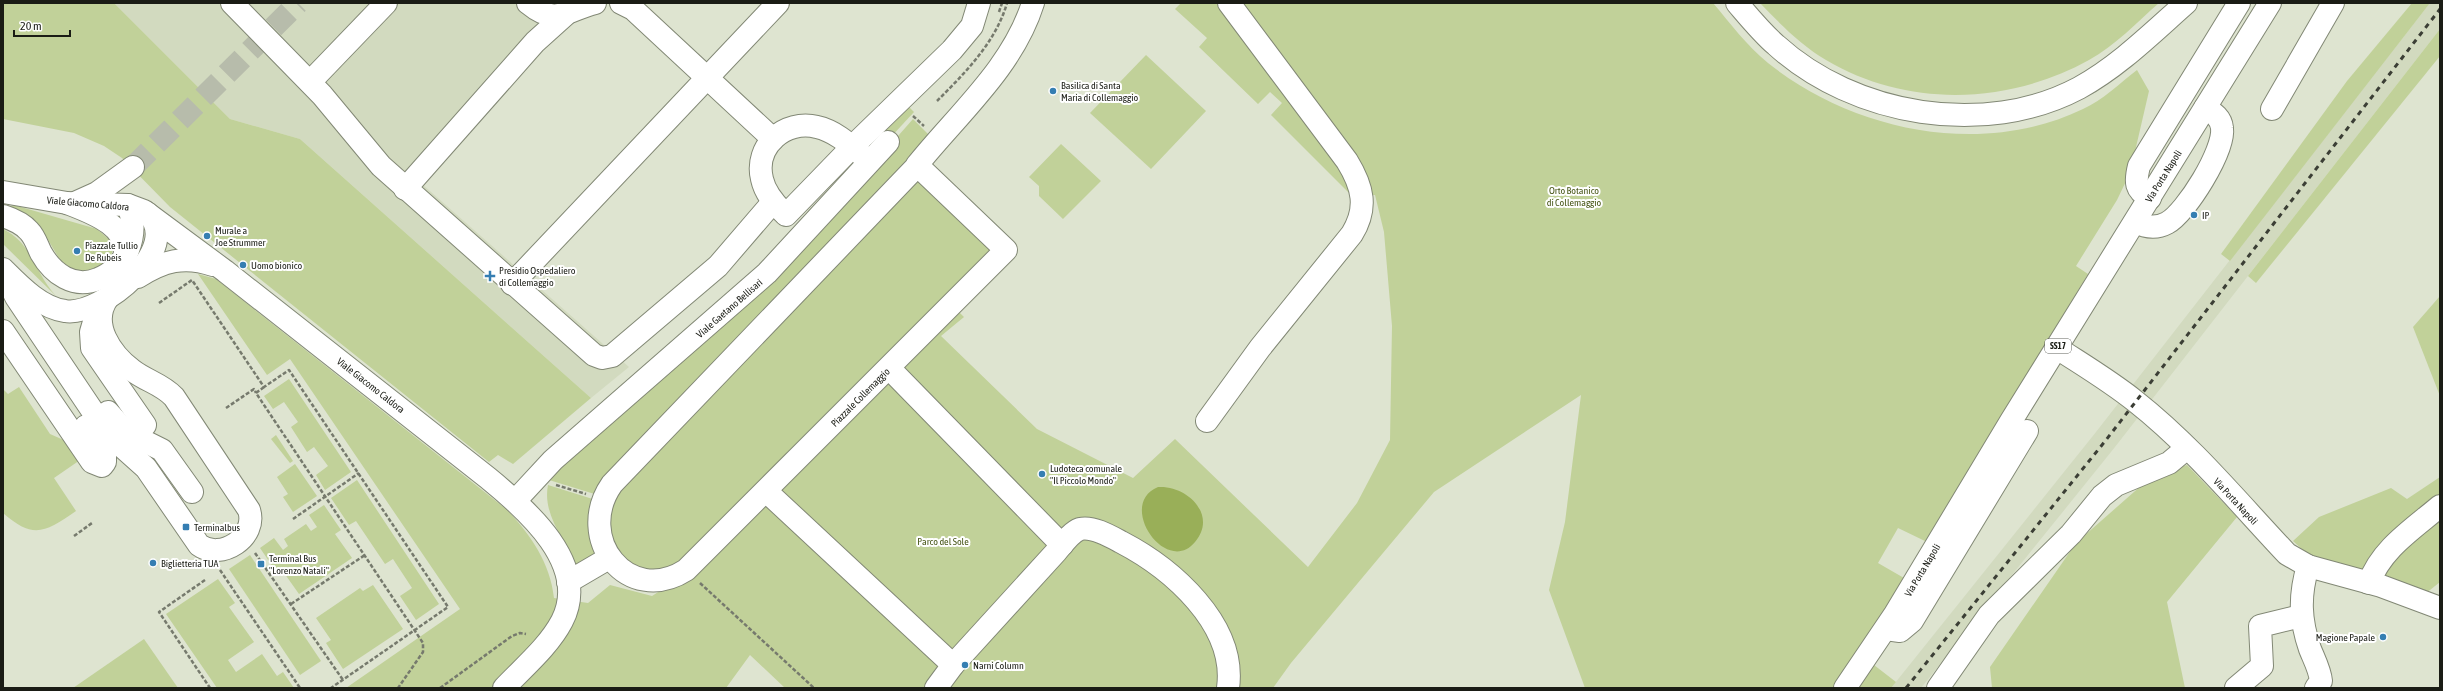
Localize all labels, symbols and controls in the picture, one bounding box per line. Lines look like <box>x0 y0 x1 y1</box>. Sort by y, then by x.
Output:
scale bar <box>14 12 70 38</box>
text: 20 m <box>20 19 42 33</box>
place label: Basilica di Santa Maria di Collemaggio <box>1061 80 1139 103</box>
marker: Basilica di Santa Maria di Collemaggio <box>1048 86 1058 96</box>
street label: Via Porta Napoli <box>2143 148 2184 204</box>
park label: Orto Botanico di Collemaggio <box>1547 185 1602 208</box>
street label: Viale Giacomo Caldora <box>46 194 130 213</box>
marker: IP <box>2189 210 2199 220</box>
place label: IP <box>2202 210 2210 221</box>
place label: Murale a Joe Strummer <box>215 225 267 248</box>
marker: Murale a Joe Strummer <box>202 231 212 241</box>
place label: Piazzale Tullio De Rubeis <box>85 240 138 263</box>
marker: Piazzale Tullio De Rubeis <box>72 246 82 256</box>
marker: Uomo bionico <box>238 260 248 270</box>
place label: Uomo bionico <box>251 260 302 271</box>
place label: Presidio Ospedaliero di Collemaggio <box>499 265 576 288</box>
marker: Presidio Ospedaliero di Collemaggio <box>484 270 496 282</box>
street label: Viale Gaetano Bellisari <box>694 277 764 340</box>
road number: SS17 <box>2045 339 2071 353</box>
street label: Viale Giacomo Caldora <box>335 356 407 415</box>
street label: Piazzale Collemaggio <box>829 366 892 429</box>
place label: Ludoteca comunale "Il Piccolo Mondo" <box>1050 463 1123 486</box>
marker: Ludoteca comunale "Il Piccolo Mondo" <box>1037 469 1047 479</box>
street label: Via Porta Napoli <box>2211 476 2260 527</box>
marker: Terminalbus <box>181 522 191 532</box>
place label: Terminalbus <box>194 522 240 533</box>
park label: Parco del Sole <box>917 536 969 547</box>
street label: Via Porta Napoli <box>1902 542 1942 599</box>
place label: Terminal Bus "Lorenzo Natali" <box>269 553 329 576</box>
marker: Biglietteria TUA <box>148 558 158 568</box>
place label: Biglietteria TUA <box>161 558 219 569</box>
marker: Terminal Bus "Lorenzo Natali" <box>256 559 266 569</box>
place label: Magione Papale <box>2316 632 2375 643</box>
marker: Magione Papale <box>2378 632 2388 642</box>
marker: Narni Column <box>960 660 970 670</box>
place label: Narni Column <box>973 660 1024 671</box>

